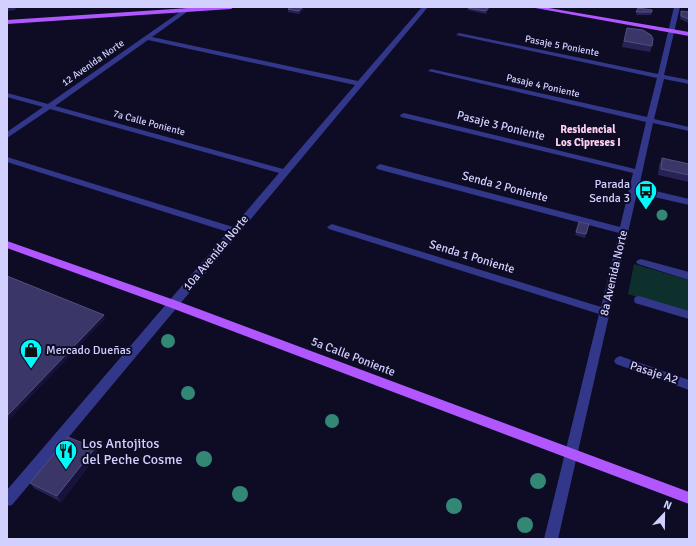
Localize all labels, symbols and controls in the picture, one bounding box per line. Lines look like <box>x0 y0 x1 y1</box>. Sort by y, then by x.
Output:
street label: Pasaje 5 Poniente <box>524 33 600 59</box>
street label: 12 Avenida Norte <box>59 37 127 89</box>
street label: Pasaje 4 Poniente <box>505 72 581 100</box>
street label: 7a Calle Poniente <box>112 108 186 138</box>
street label: Pasaje 3 Poniente <box>455 108 547 144</box>
district label: Residencial Los Cipreses I <box>555 123 621 149</box>
street label: Senda 2 Poniente <box>460 168 550 206</box>
place label: Parada Senda 3 <box>589 177 630 206</box>
bus stop icon: Parada Senda 3 <box>633 178 659 211</box>
street label: 10a Avenida Norte <box>180 212 252 294</box>
street label: 8a Avenida Norte <box>597 229 631 317</box>
street label: Senda 1 Poniente <box>427 237 517 277</box>
street label: 5a Calle Poniente <box>309 334 397 380</box>
shop icon: Mercado Dueñas <box>18 337 44 370</box>
place label: Mercado Dueñas <box>46 343 131 358</box>
street label: Pasaje A2 <box>628 358 680 388</box>
place label: Los Antojitos del Peche Cosme <box>82 435 182 468</box>
restaurant icon: Los Antojitos del Peche Cosme <box>53 438 79 471</box>
north arrow <box>644 494 684 534</box>
text: N <box>662 498 674 513</box>

